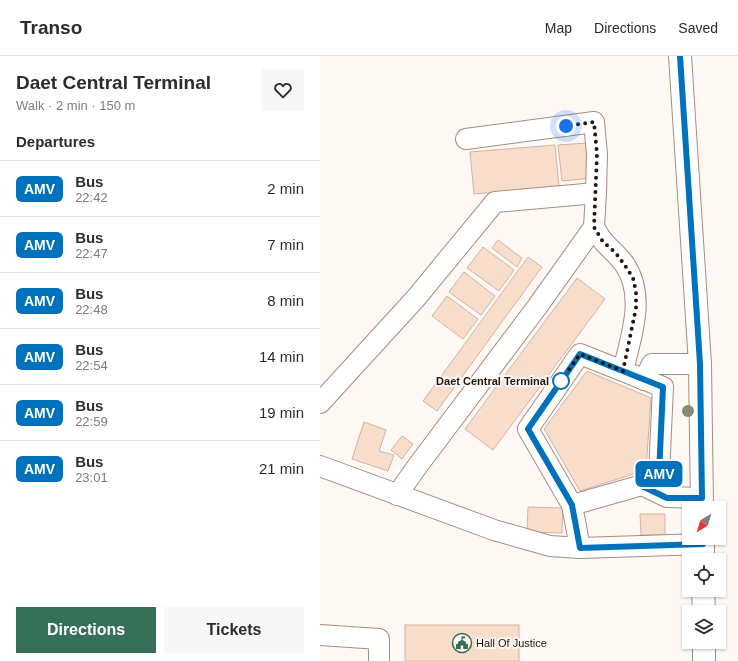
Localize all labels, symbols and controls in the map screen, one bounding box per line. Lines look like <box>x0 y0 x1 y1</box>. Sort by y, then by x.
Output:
text: Transo <box>20 17 82 38</box>
text: Map <box>545 20 572 36</box>
text: Directions <box>594 20 656 36</box>
text: Saved <box>678 20 718 36</box>
button: heart <box>262 69 304 111</box>
text: Daet Central Terminal <box>16 72 211 93</box>
text: Walk · 2 min · 150 m <box>16 98 135 113</box>
your location <box>556 116 576 136</box>
text: Departures <box>16 133 95 150</box>
text: Bus <box>75 173 103 190</box>
text: 2 min <box>267 180 304 197</box>
text: AMV <box>24 181 55 197</box>
text: 22:42 <box>75 190 108 205</box>
text: Bus <box>75 229 103 246</box>
text: 7 min <box>267 236 304 253</box>
text: AMV <box>24 237 55 253</box>
text: 22:47 <box>75 246 108 261</box>
text: Bus <box>75 285 103 302</box>
text: 8 min <box>267 292 304 309</box>
text: AMV <box>24 293 55 309</box>
text: 22:48 <box>75 302 108 317</box>
text: Bus <box>75 341 103 358</box>
text: 14 min <box>259 348 304 365</box>
text: AMV <box>24 349 55 365</box>
text: 22:54 <box>75 358 108 373</box>
marker: Daet Central Terminal <box>552 372 570 390</box>
place label: Daet Central Terminal <box>436 375 549 387</box>
text: Bus <box>75 397 103 414</box>
text: 19 min <box>259 404 304 421</box>
text: AMV <box>24 405 55 421</box>
text: 22:59 <box>75 414 108 429</box>
text: Bus <box>75 453 103 470</box>
text: 21 min <box>259 460 304 477</box>
text: AMV <box>24 461 55 477</box>
line badge: AMV <box>636 461 682 487</box>
text: AMV <box>643 466 675 482</box>
text: 23:01 <box>75 470 108 485</box>
north arrow <box>682 501 726 545</box>
map controls <box>682 501 726 649</box>
button: locate <box>682 553 726 597</box>
button: layers <box>682 605 726 649</box>
button: Directions <box>16 607 156 653</box>
button: Tickets <box>164 607 304 653</box>
public building icon: Hall Of Justice <box>451 632 473 654</box>
place label: Hall Of Justice <box>476 637 547 649</box>

